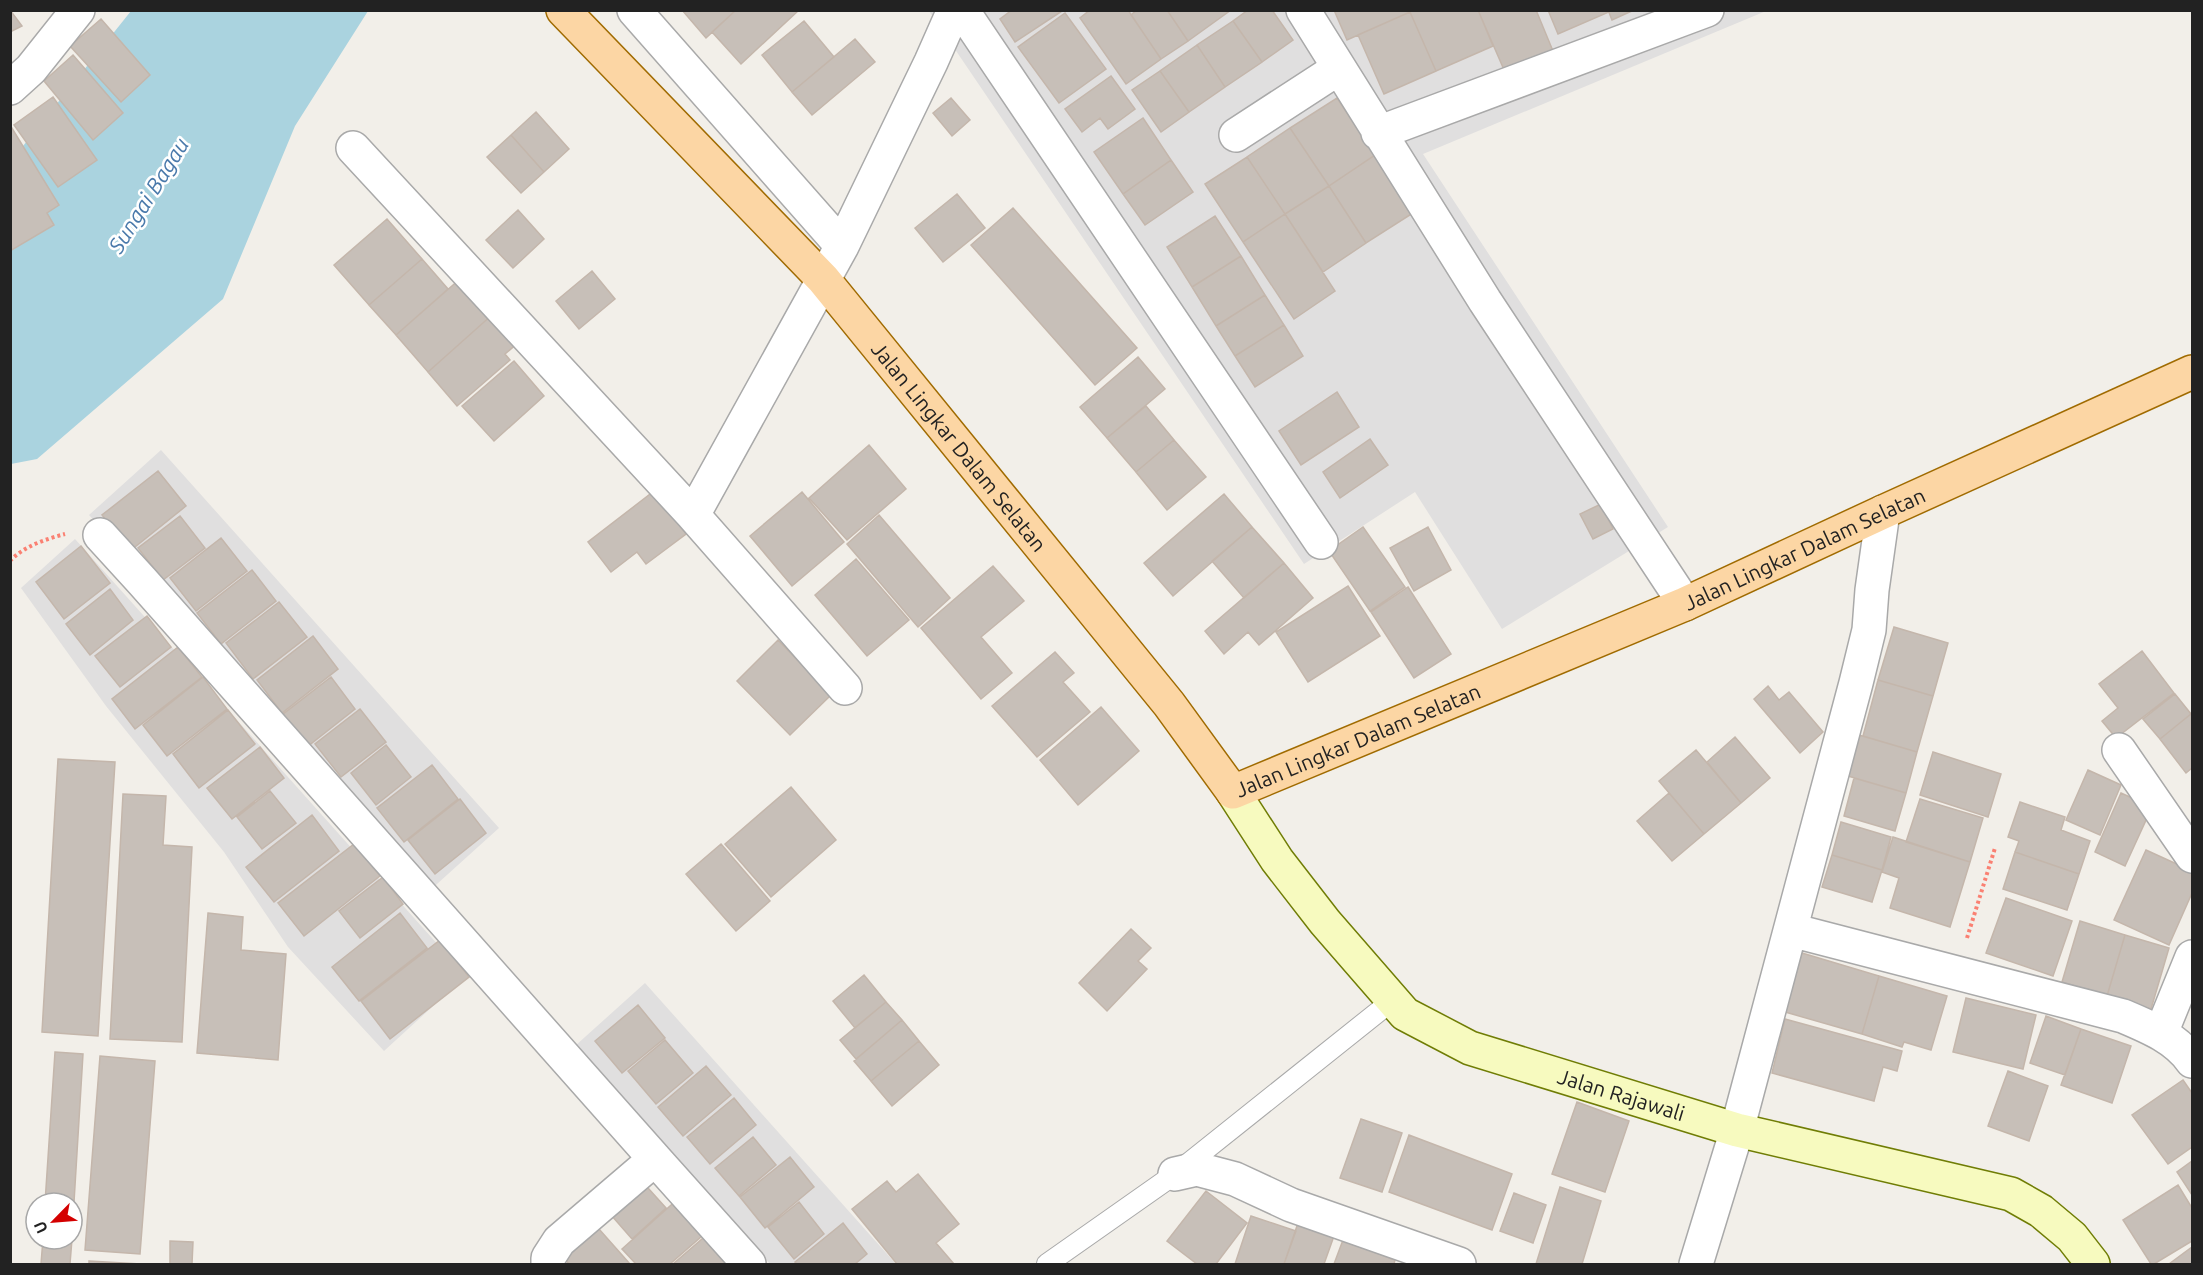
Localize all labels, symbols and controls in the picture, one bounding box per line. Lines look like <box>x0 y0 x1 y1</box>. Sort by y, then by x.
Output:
water label: Sungai Bagau <box>102 133 193 258</box>
street label: Jalan Lingkar Dalam Selatan <box>867 337 1052 556</box>
street label: Jalan Lingkar Dalam Selatan <box>1680 483 1929 615</box>
street label: Jalan Lingkar Dalam Selatan <box>1232 679 1484 802</box>
street label: Jalan Rajawali <box>1555 1064 1688 1125</box>
north arrow <box>24 1191 84 1251</box>
text: U <box>30 1218 51 1236</box>

